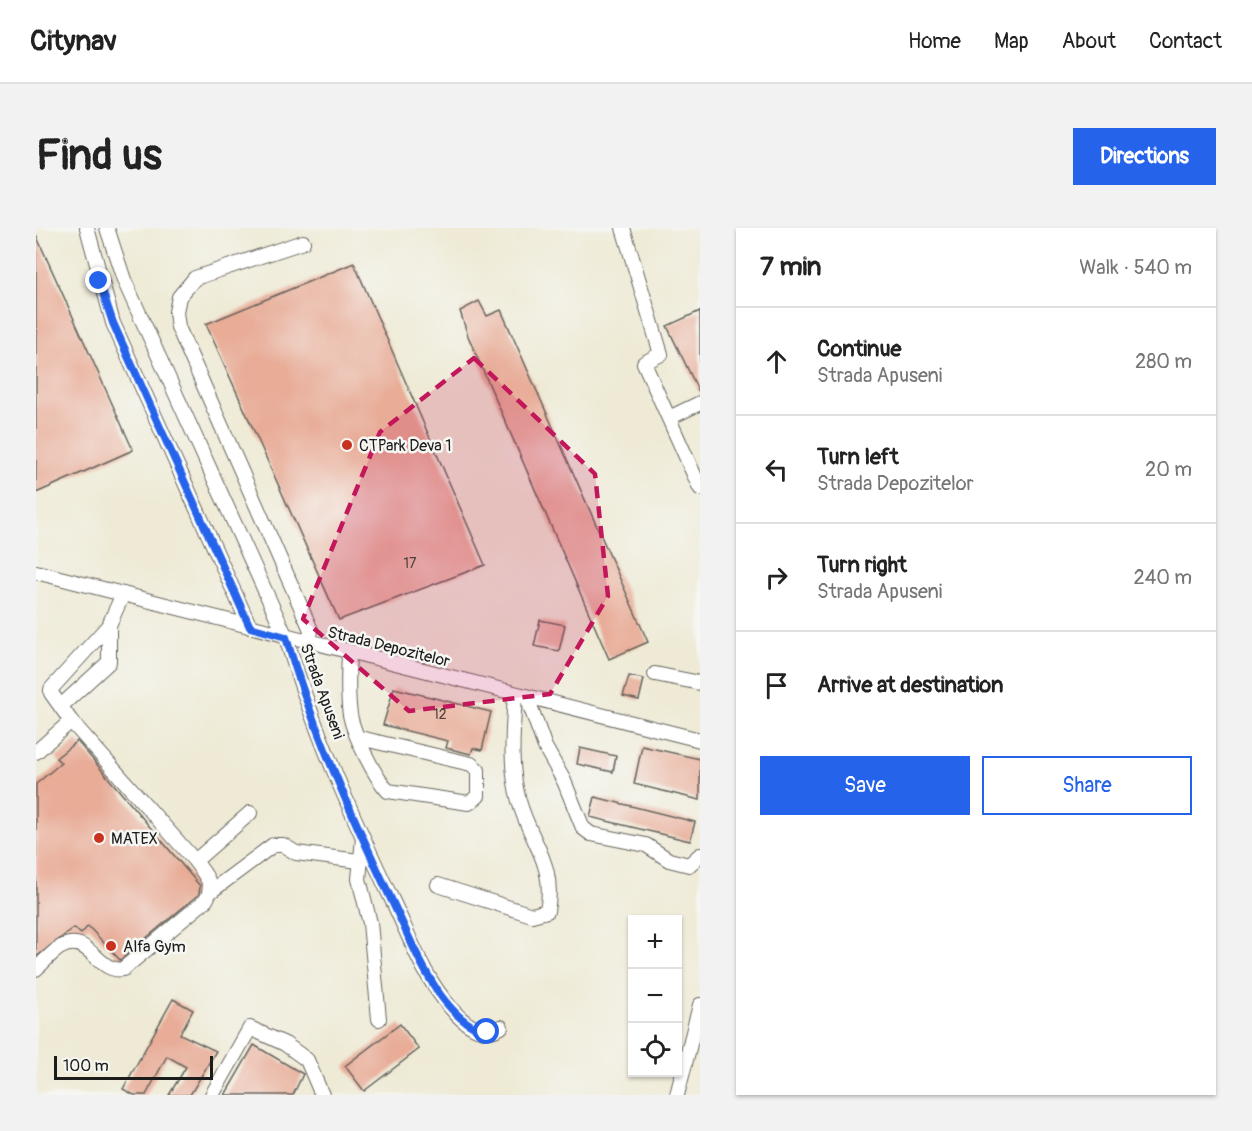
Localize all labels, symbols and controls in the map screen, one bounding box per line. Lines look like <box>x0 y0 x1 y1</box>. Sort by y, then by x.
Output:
text: Citynav <box>30 24 117 59</box>
text: Home <box>908 28 961 55</box>
text: Map <box>994 28 1029 55</box>
text: About <box>1062 28 1116 55</box>
text: Contact <box>1149 28 1222 55</box>
button: Directions <box>1073 128 1216 185</box>
text: Find us <box>36 130 162 182</box>
text: 7 min <box>760 251 822 283</box>
text: Walk · 540 m <box>1079 255 1192 280</box>
route end <box>85 267 111 293</box>
text: Continue <box>817 335 901 363</box>
icon: ahead <box>760 345 793 378</box>
text: 280 m <box>1135 349 1192 374</box>
text: Strada Apuseni <box>817 363 942 388</box>
place label: CTPark Deva 1 <box>359 436 452 456</box>
marker: CTPark Deva 1 <box>340 438 354 452</box>
text: Turn left <box>817 443 899 471</box>
icon: left <box>760 453 793 486</box>
text: 20 m <box>1145 457 1192 482</box>
text: Strada Depozitelor <box>817 471 974 496</box>
text: Turn right <box>817 551 907 579</box>
house number: 17 <box>404 555 417 572</box>
icon: right <box>760 561 793 594</box>
text: 240 m <box>1133 565 1192 590</box>
text: Strada Apuseni <box>817 579 942 604</box>
street label: Strada Depozitelor <box>326 622 452 672</box>
street label: Strada Apuseni <box>296 641 349 742</box>
icon: arrive <box>760 669 793 702</box>
text: Arrive at destination <box>817 671 1003 699</box>
house number: 12 <box>433 706 447 723</box>
button: Save <box>760 756 970 815</box>
button: Share <box>982 756 1192 815</box>
place label: MATEX <box>111 829 158 849</box>
marker: MATEX <box>92 831 106 845</box>
map controls <box>628 915 682 1077</box>
button: + <box>628 915 682 969</box>
place label: Alfa Gym <box>123 937 186 957</box>
marker: Alfa Gym <box>104 939 118 953</box>
button: − <box>628 969 682 1023</box>
route start <box>473 1018 499 1044</box>
button: locate <box>628 1023 682 1077</box>
scale bar <box>54 1053 213 1080</box>
text: 100 m <box>63 1056 109 1076</box>

